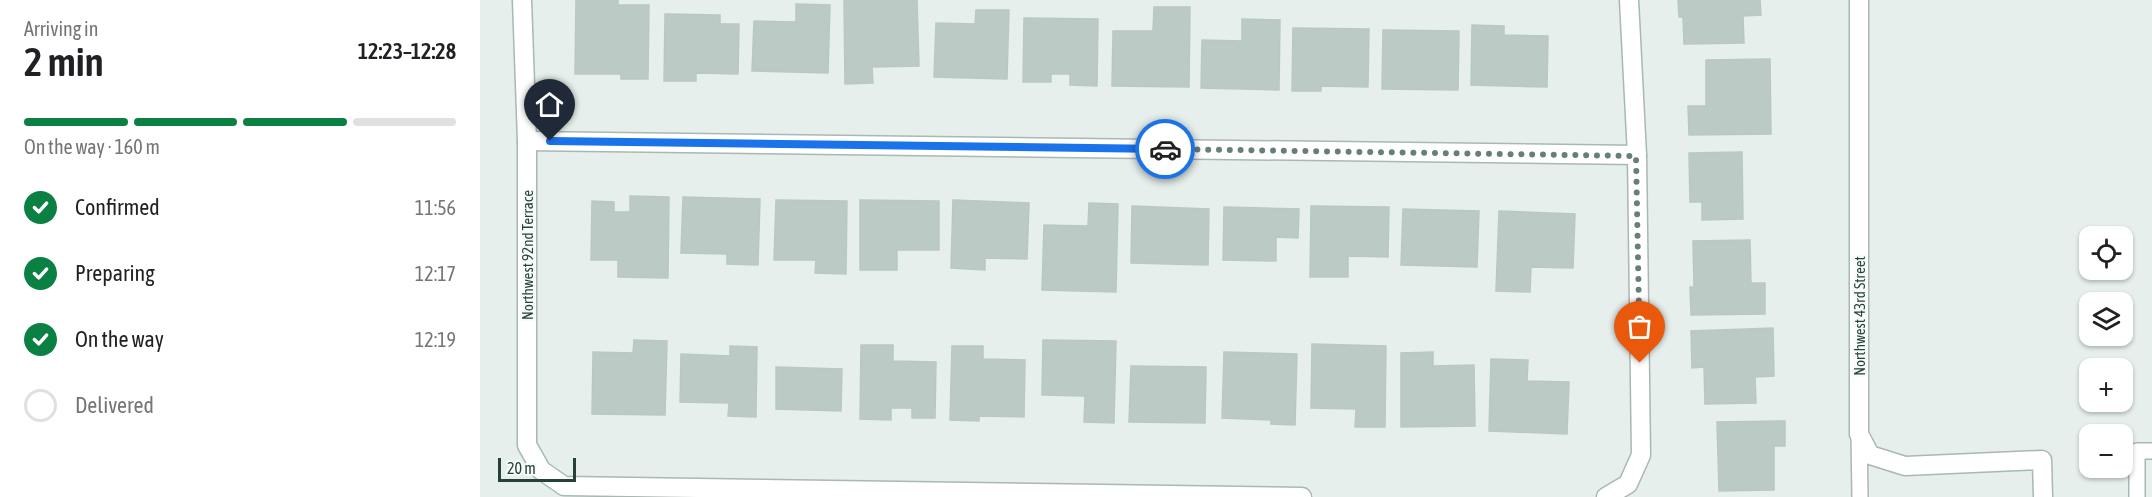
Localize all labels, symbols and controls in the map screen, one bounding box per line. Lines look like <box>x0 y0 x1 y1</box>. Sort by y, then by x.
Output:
text: Arriving in <box>24 17 98 40</box>
text: 12:23–12:28 <box>358 38 456 64</box>
text: 2 min <box>24 40 104 84</box>
pin <box>524 79 575 141</box>
icon: home <box>533 88 566 121</box>
courier <box>1135 119 1195 179</box>
icon: car <box>1149 133 1182 166</box>
text: On the way · 160 m <box>24 135 160 158</box>
street label: Northwest 92nd Terrace <box>519 190 536 320</box>
icon: check <box>24 191 57 224</box>
text: Confirmed <box>75 194 160 220</box>
text: 11:56 <box>415 196 456 219</box>
map controls <box>2079 226 2133 478</box>
button: locate <box>2079 226 2133 280</box>
street label: Northwest 43rd Street <box>1851 256 1868 376</box>
icon: check <box>24 257 57 290</box>
text: Preparing <box>75 260 155 286</box>
text: 12:17 <box>415 262 456 285</box>
button: layers <box>2079 292 2133 346</box>
pin <box>1614 301 1665 363</box>
icon: bag <box>1623 310 1656 343</box>
icon: check <box>24 323 57 356</box>
text: On the way <box>75 326 164 352</box>
text: 12:19 <box>415 328 456 351</box>
button: + <box>2079 358 2133 412</box>
text: Delivered <box>75 392 154 418</box>
button: − <box>2079 424 2133 478</box>
scale bar <box>498 455 576 482</box>
text: 20 m <box>507 459 536 477</box>

